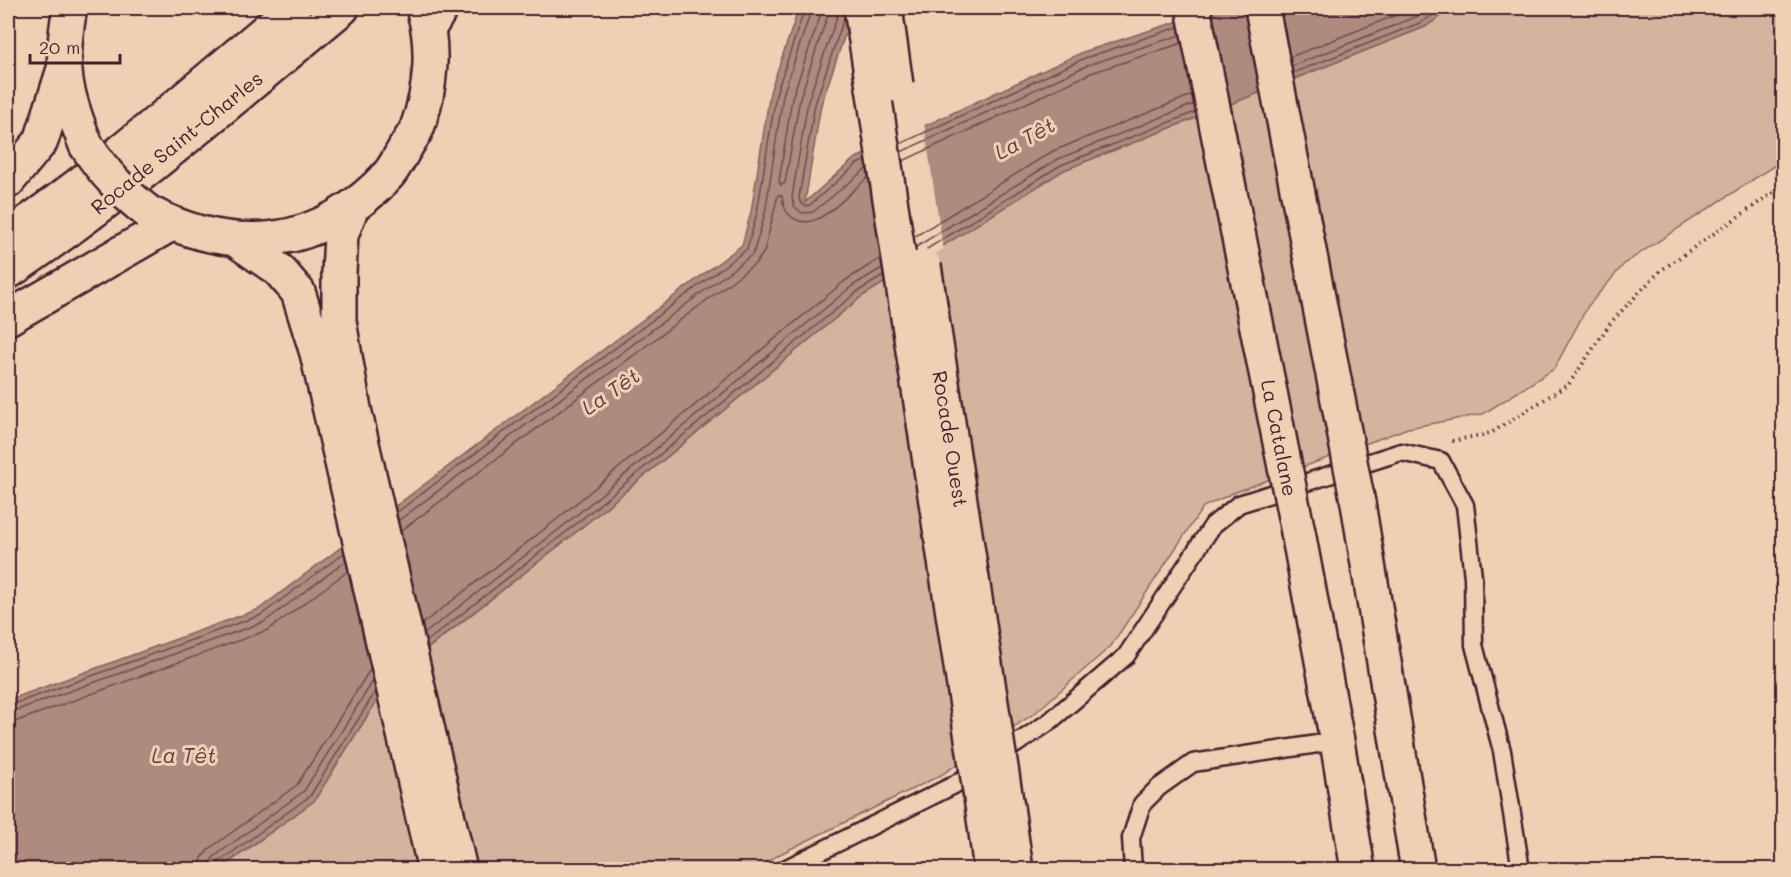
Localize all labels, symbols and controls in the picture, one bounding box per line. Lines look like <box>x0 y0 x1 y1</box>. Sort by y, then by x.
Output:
scale bar <box>30 27 120 65</box>
text: 20 m <box>39 35 80 59</box>
street label: Rocade Saint-Charles <box>85 65 268 220</box>
water label: La Têt <box>989 111 1059 165</box>
water label: La Têt <box>576 361 645 420</box>
street label: Rocade Ouest <box>927 369 975 509</box>
street label: La Catalane <box>1256 377 1304 498</box>
water label: La Têt <box>152 741 216 768</box>

